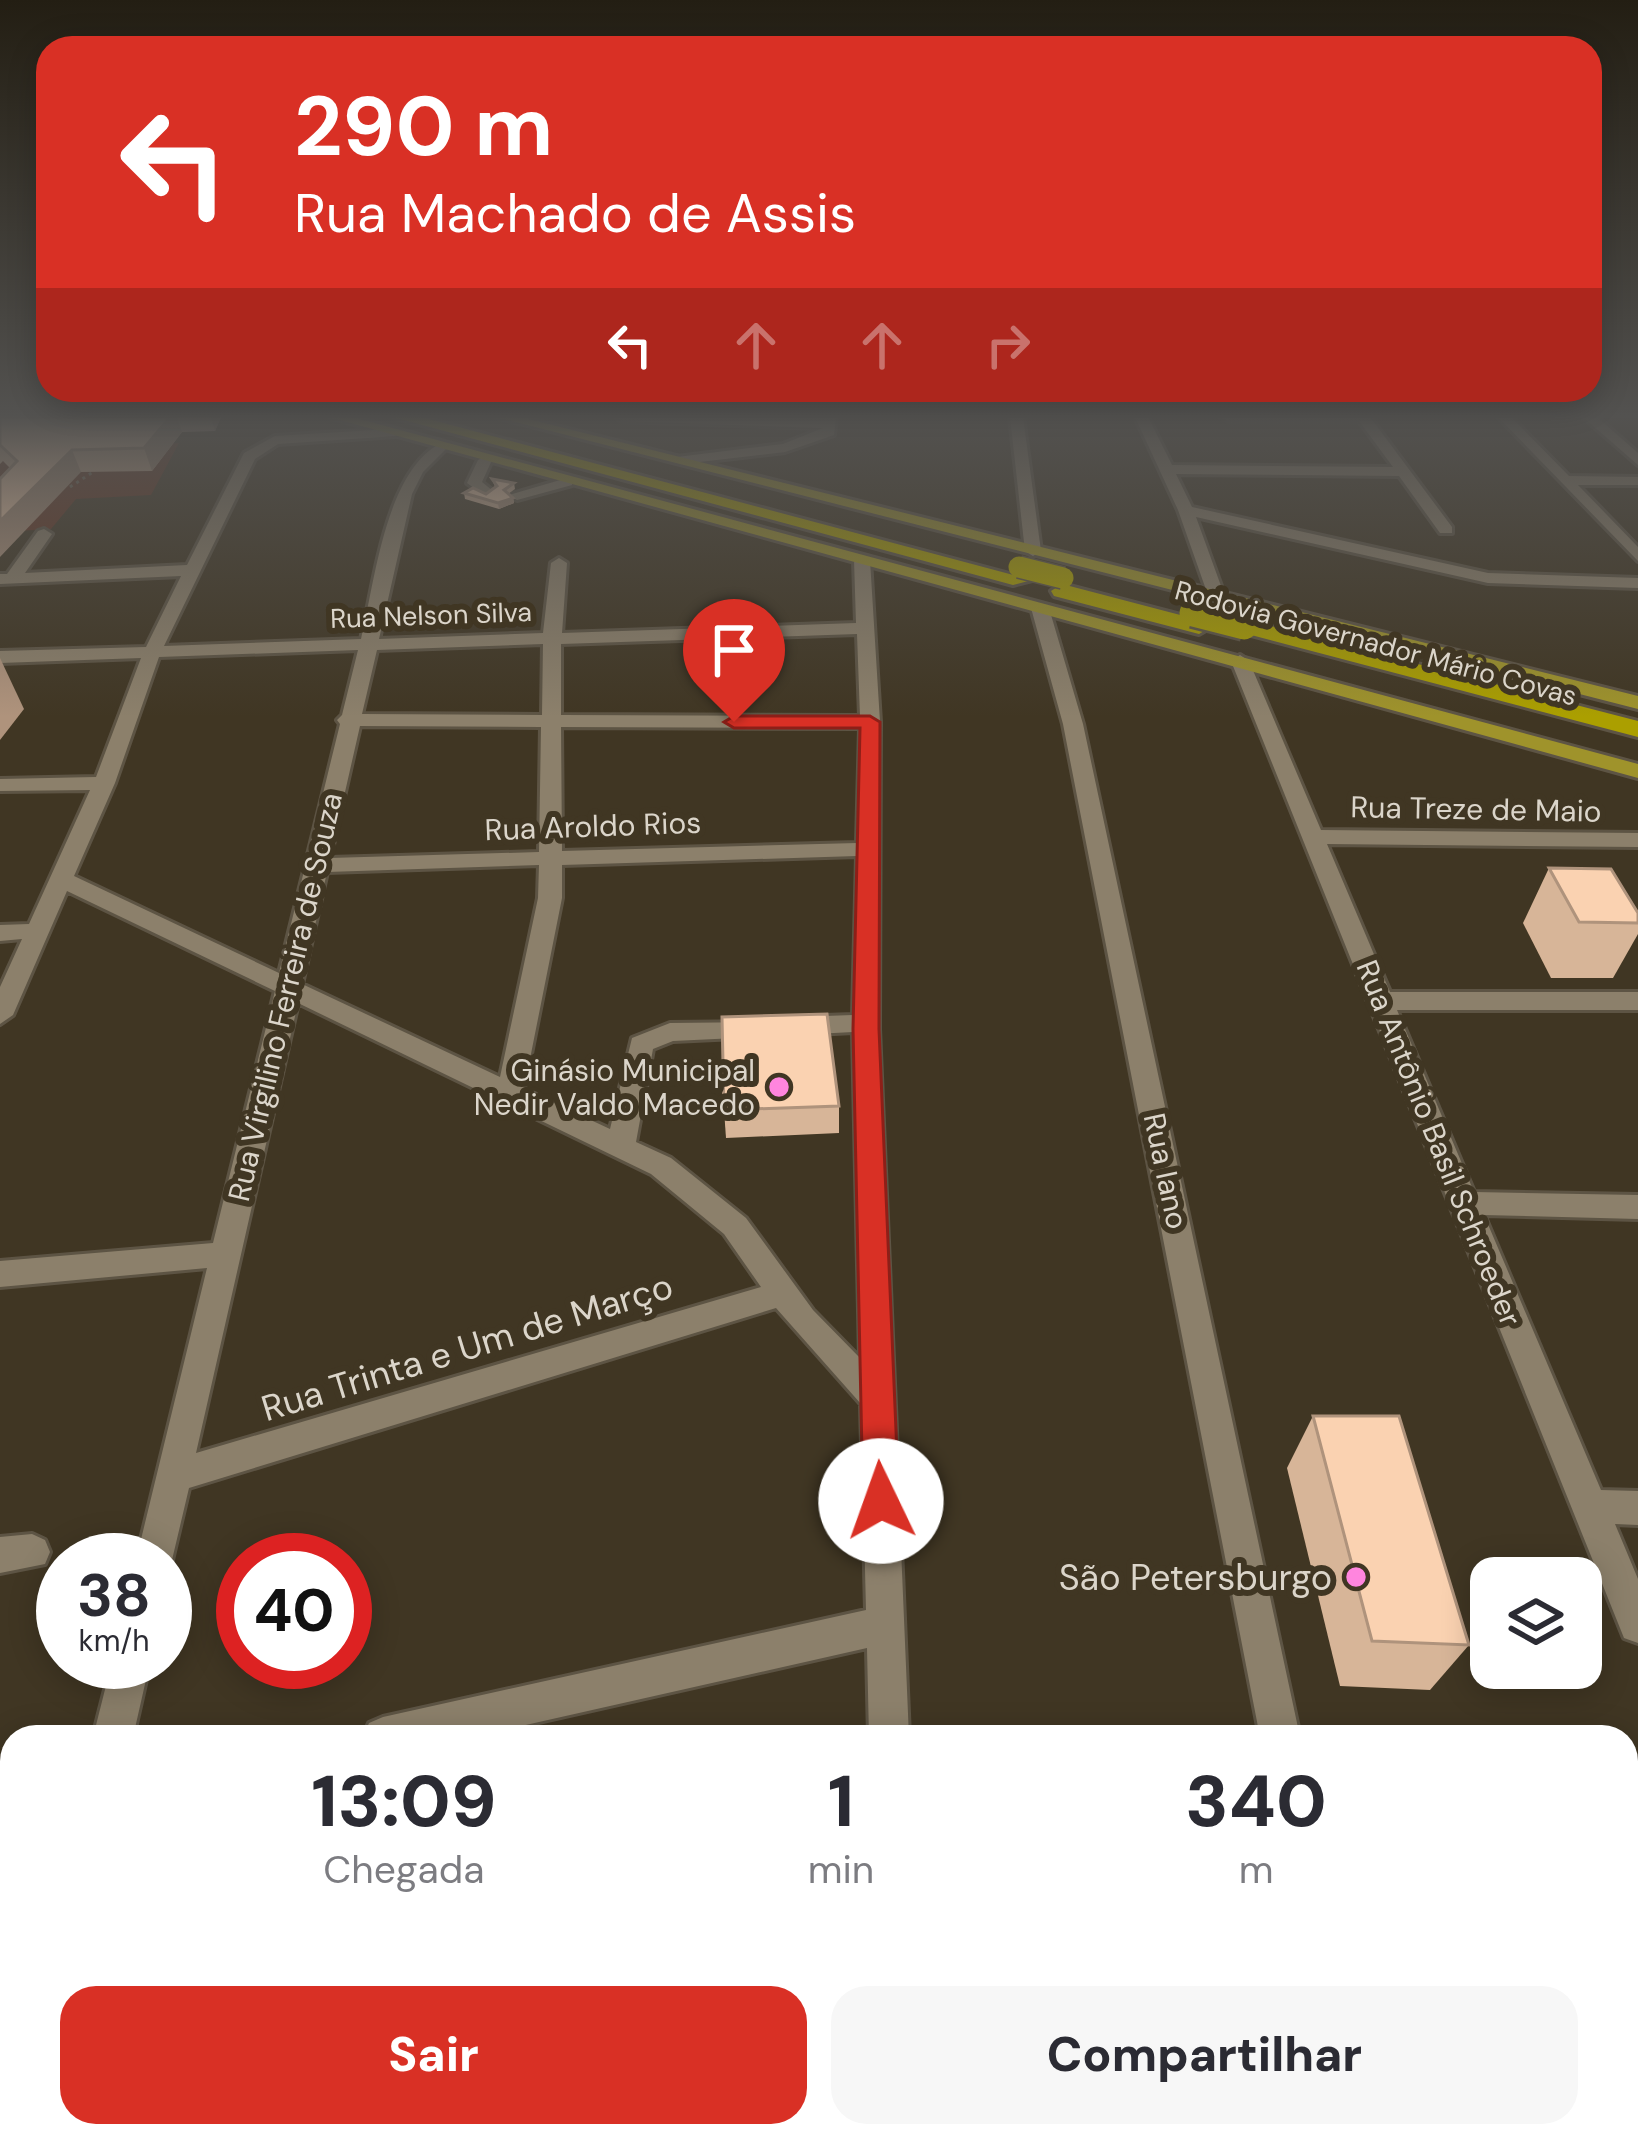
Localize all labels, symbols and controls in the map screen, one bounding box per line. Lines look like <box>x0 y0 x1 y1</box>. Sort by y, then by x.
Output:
text: 290 m <box>294 72 553 181</box>
icon: left <box>96 84 252 240</box>
text: Rua Machado de Assis <box>294 178 856 249</box>
icon: left <box>597 312 663 378</box>
icon: ahead <box>723 312 789 378</box>
icon: ahead <box>849 312 915 378</box>
icon: right <box>975 312 1041 378</box>
street label: Rodovia Governador Mário Covas <box>1171 572 1581 714</box>
street label: Rua Nelson Silva <box>329 594 533 636</box>
pin <box>683 599 785 722</box>
icon: arrive <box>701 617 767 683</box>
street label: Rua Treze de Maio <box>1350 787 1602 831</box>
street label: Rua Virgilino Ferreira de Souza <box>219 789 351 1205</box>
street label: Rua Aroldo Rios <box>484 803 702 849</box>
street label: Rua Antônio Basil Schroeder <box>1348 954 1530 1332</box>
place label: Ginásio Municipal Nedir Valdo Macedo <box>474 1051 755 1124</box>
marker: Ginásio Municipal Nedir Valdo Macedo <box>766 1074 792 1100</box>
street label: Rua Iano <box>1135 1109 1197 1233</box>
street label: Rua Trinta e Um de Março <box>256 1262 678 1432</box>
position arrow <box>818 1438 944 1564</box>
speed limit sign: 40 <box>216 1533 372 1689</box>
place label: São Petersburgo <box>1059 1554 1332 1601</box>
text: 38 <box>77 1556 151 1635</box>
map controls <box>1470 1557 1602 1689</box>
button: layers <box>1470 1557 1602 1689</box>
marker: São Petersburgo <box>1343 1564 1369 1590</box>
text: km/h <box>79 1621 149 1660</box>
text: 13:09 <box>311 1755 497 1848</box>
text: 1 <box>828 1755 854 1848</box>
text: 340 <box>1185 1755 1327 1848</box>
text: Chegada <box>323 1844 484 1895</box>
text: min <box>808 1844 874 1895</box>
text: m <box>1239 1844 1273 1895</box>
button: Sair <box>60 1986 807 2124</box>
button: Compartilhar <box>831 1986 1578 2124</box>

